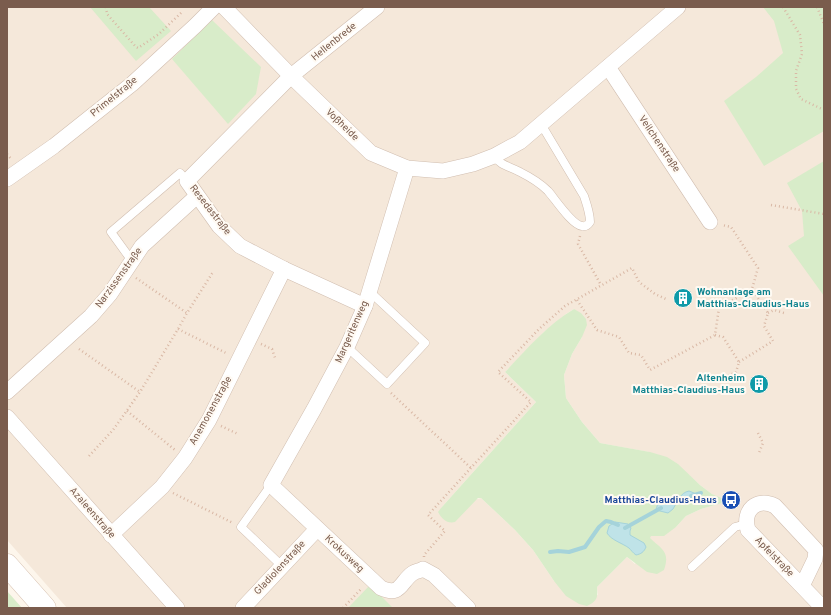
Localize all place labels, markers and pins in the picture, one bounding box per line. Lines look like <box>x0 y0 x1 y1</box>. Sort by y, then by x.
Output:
place label: Wohnanlage am Matthias-Claudius-Haus <box>697 286 810 311</box>
building icon: Wohnanlage am Matthias-Claudius-Haus <box>672 287 694 309</box>
place label: Altenheim Matthias-Claudius-Haus <box>632 372 745 397</box>
building icon: Altenheim Matthias-Claudius-Haus <box>748 373 770 395</box>
bus stop icon: Matthias-Claudius-Haus <box>720 489 742 511</box>
place label: Matthias-Claudius-Haus <box>604 494 717 507</box>

